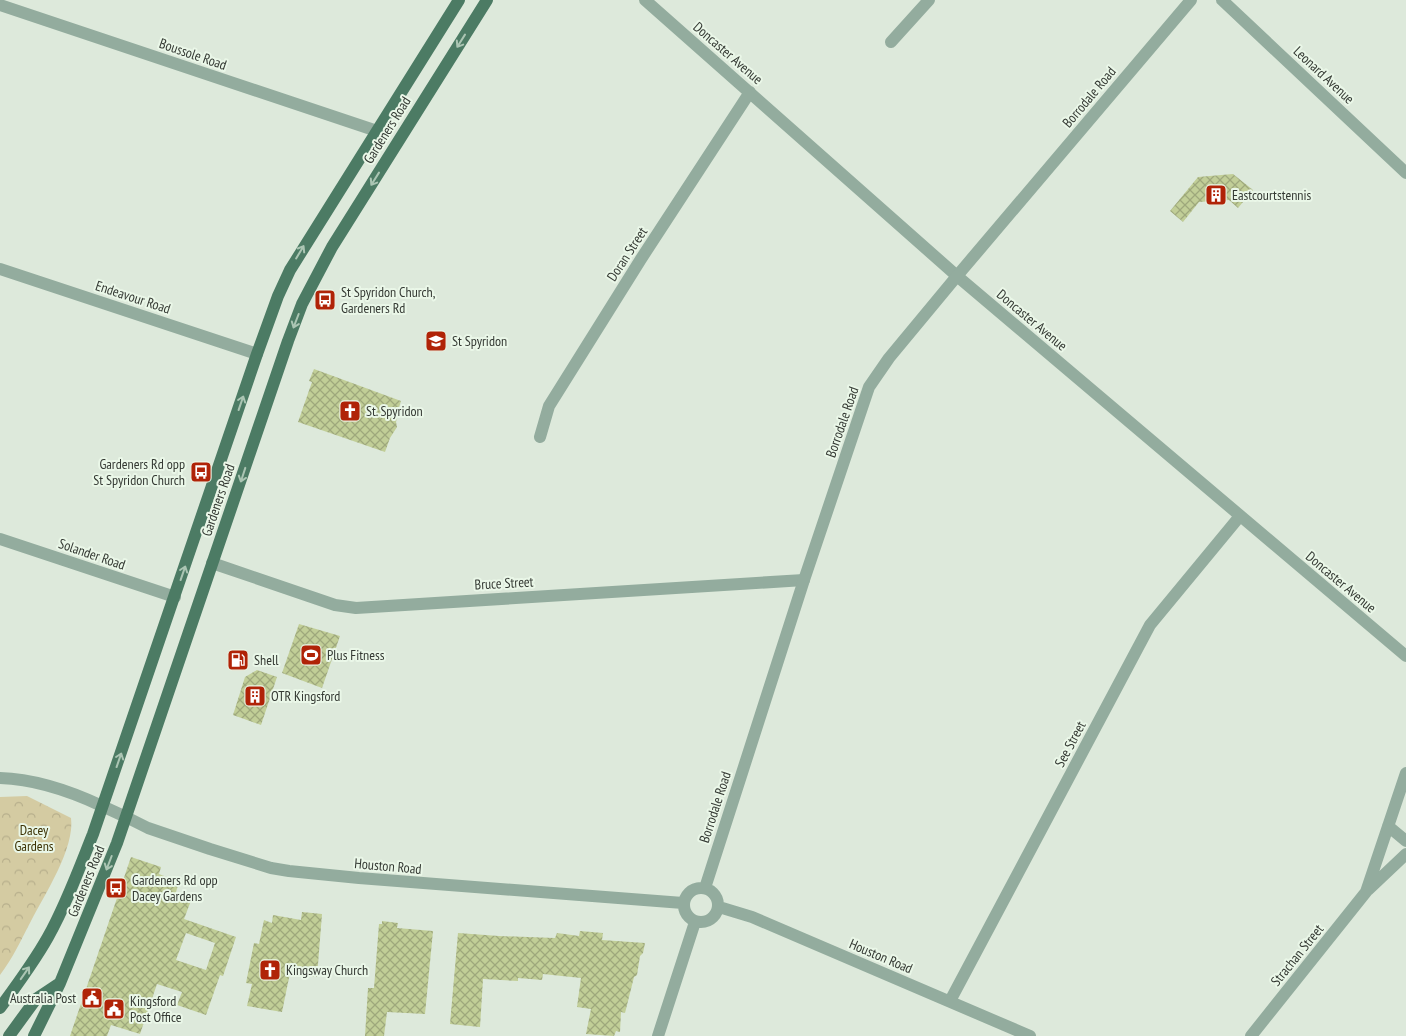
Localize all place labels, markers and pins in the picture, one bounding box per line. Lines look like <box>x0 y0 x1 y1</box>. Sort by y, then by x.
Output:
building icon: Eastcourtstennis <box>1204 183 1228 207</box>
place label: Eastcourtstennis <box>1232 186 1312 204</box>
place label: St Spyridon Church, Gardeners Rd <box>341 283 436 317</box>
bus stop icon: St Spyridon Church, Gardeners Rd <box>313 288 337 312</box>
school or university icon: St Spyridon <box>424 329 448 353</box>
place label: St Spyridon <box>452 332 507 350</box>
church icon: St. Spyridon <box>338 399 362 423</box>
place label: St. Spyridon <box>366 402 423 420</box>
place label: Gardeners Rd opp St Spyridon Church <box>93 455 185 489</box>
bus stop icon: Gardeners Rd opp St Spyridon Church <box>189 460 213 484</box>
sports icon: Plus Fitness <box>299 643 323 667</box>
place label: Plus Fitness <box>327 646 385 664</box>
fuel station icon: Shell <box>226 648 250 672</box>
place label: Shell <box>254 651 279 669</box>
building icon: OTR Kingsford <box>243 684 267 708</box>
place label: OTR Kingsford <box>271 687 340 705</box>
place label: Gardeners Rd opp Dacey Gardens <box>132 871 218 905</box>
bus stop icon: Gardeners Rd opp Dacey Gardens <box>104 876 128 900</box>
church icon: Kingsway Church <box>258 958 282 982</box>
place label: Kingsway Church <box>286 961 368 979</box>
public building icon: Australia Post <box>80 986 104 1010</box>
place label: Australia Post <box>10 989 76 1007</box>
place label: Kingsford Post Office <box>130 992 182 1026</box>
public building icon: Kingsford Post Office <box>102 997 126 1021</box>

